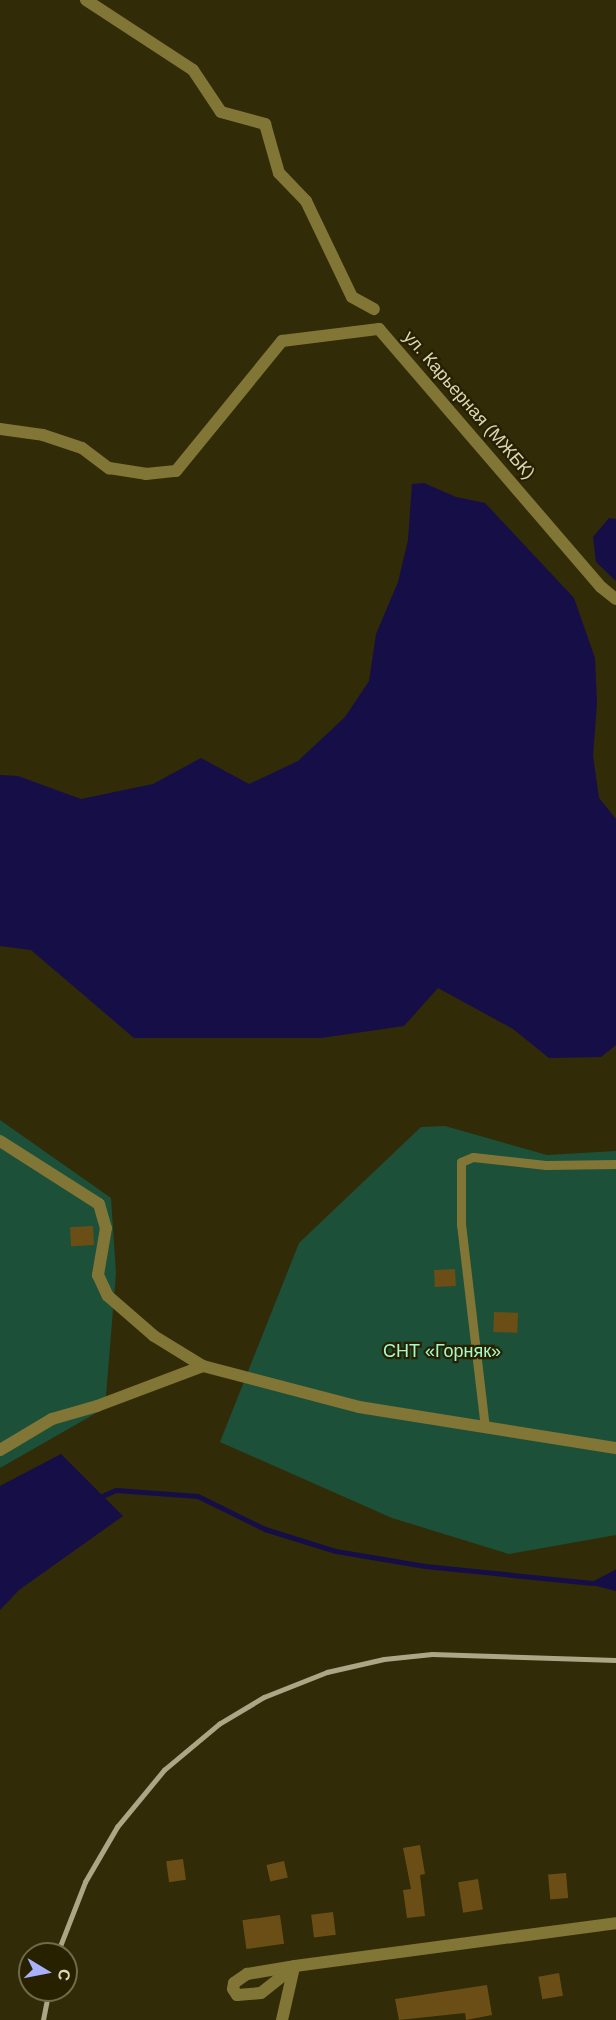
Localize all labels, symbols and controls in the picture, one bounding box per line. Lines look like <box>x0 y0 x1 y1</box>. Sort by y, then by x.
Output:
street label: ул. Карьерная (МЖБК) <box>399 326 539 484</box>
park label: СНТ «Горняк» <box>383 1340 501 1362</box>
north arrow <box>18 1942 78 2002</box>
text: С <box>55 1968 74 1982</box>

